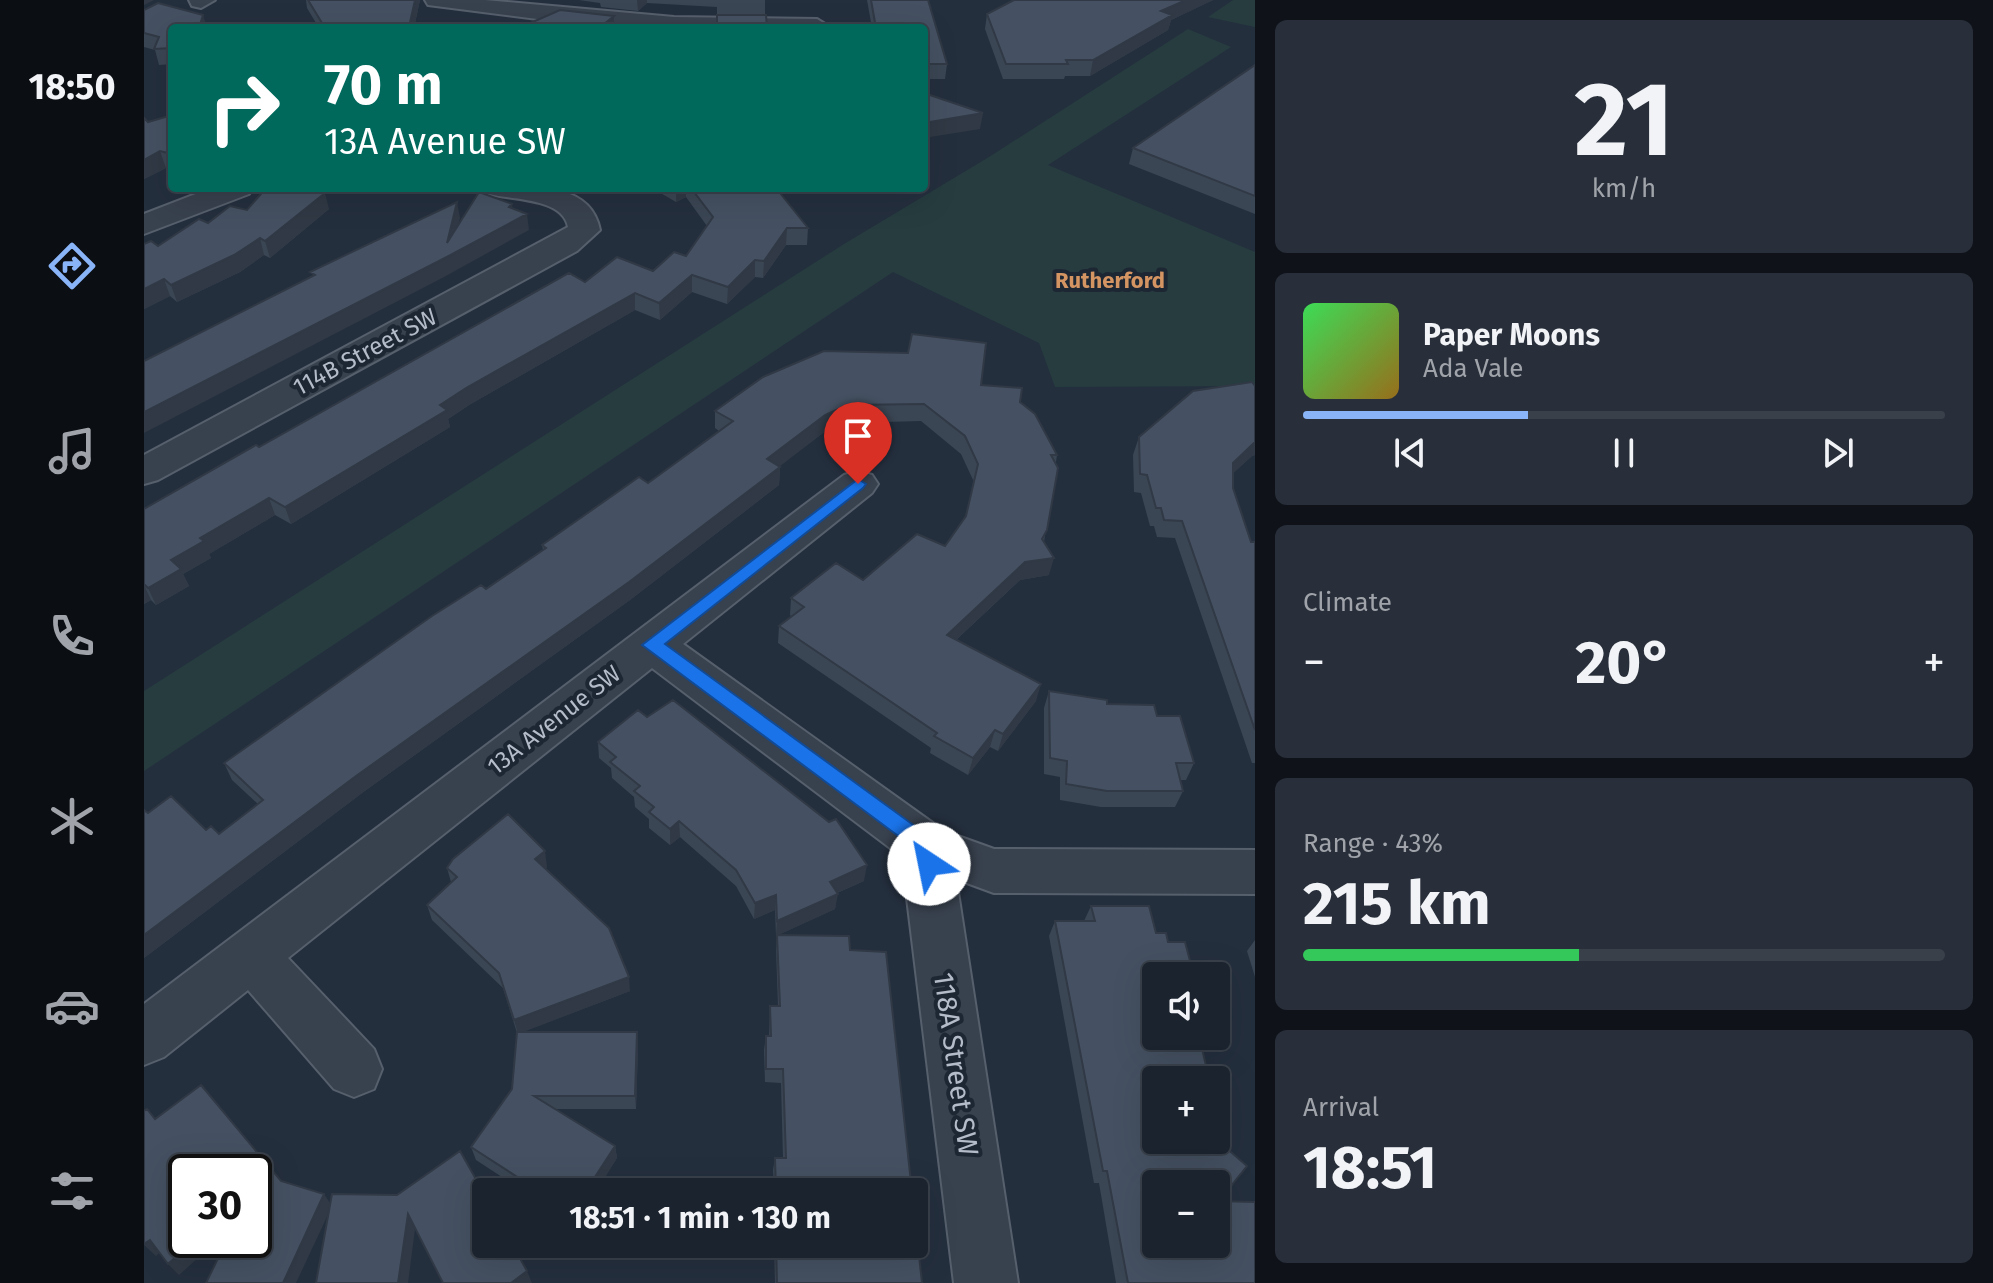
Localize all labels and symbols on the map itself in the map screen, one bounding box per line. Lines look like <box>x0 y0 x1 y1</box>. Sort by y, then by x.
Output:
district label: Rutherford <box>1055 267 1165 294</box>
street label: 114B Street SW <box>289 302 442 402</box>
pin <box>824 402 892 484</box>
street label: 13A Avenue SW <box>482 659 626 781</box>
position arrow <box>887 822 971 906</box>
street label: 118A Street SW <box>927 970 985 1158</box>
speed limit sign: 30 <box>168 1154 272 1258</box>

